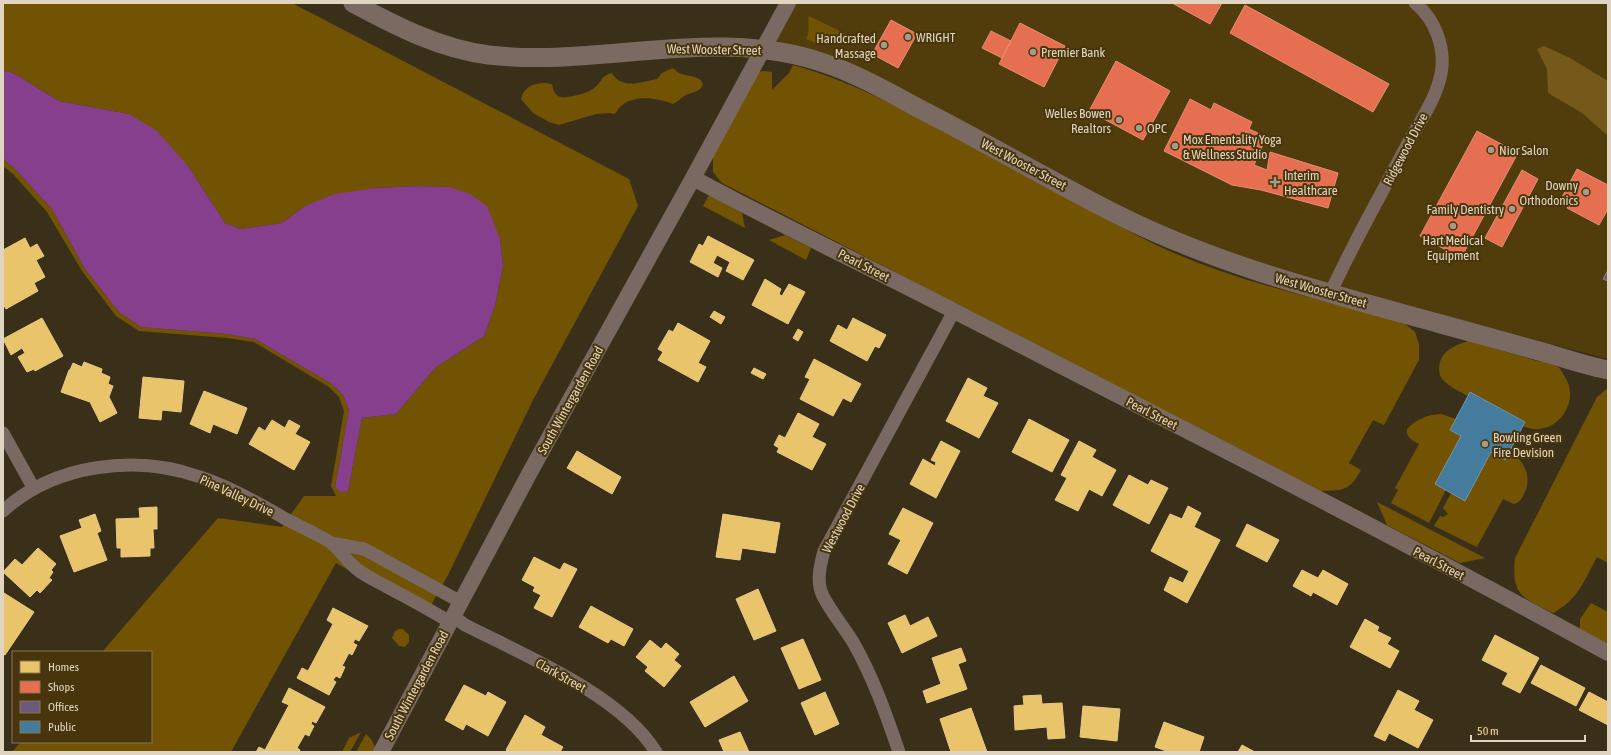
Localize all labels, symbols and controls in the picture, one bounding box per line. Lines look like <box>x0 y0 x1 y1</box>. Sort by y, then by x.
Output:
place label: WRIGHT <box>916 30 956 45</box>
place label: Handcrafted Massage <box>816 31 876 61</box>
marker: WRIGHT <box>903 32 913 42</box>
marker: Handcrafted Massage <box>879 40 889 50</box>
street label: West Wooster Street <box>667 41 762 58</box>
place label: Premier Bank <box>1041 45 1105 60</box>
marker: Premier Bank <box>1028 47 1038 57</box>
place label: Welles Bowen Realtors <box>1045 106 1111 136</box>
street label: Ridgewood Drive <box>1380 110 1431 188</box>
marker: Welles Bowen Realtors <box>1114 115 1124 125</box>
place label: OPC <box>1147 121 1167 136</box>
marker: OPC <box>1134 123 1144 133</box>
place label: Mox Ementality Yoga & Wellness Studio <box>1183 132 1281 162</box>
street label: West Wooster Street <box>978 136 1069 193</box>
marker: Mox Ementality Yoga & Wellness Studio <box>1170 141 1180 151</box>
place label: Nior Salon <box>1499 143 1549 158</box>
marker: Nior Salon <box>1486 145 1496 155</box>
place label: Interim Healthcare <box>1284 168 1338 198</box>
marker: Interim Healthcare <box>1269 176 1281 188</box>
place label: Downy Orthodonics <box>1520 178 1579 208</box>
marker: Downy Orthodonics <box>1581 187 1591 197</box>
place label: Family Dentistry <box>1426 202 1505 217</box>
marker: Family Dentistry <box>1507 204 1517 214</box>
marker: Hart Medical Equipment <box>1448 221 1458 231</box>
place label: Hart Medical Equipment <box>1423 233 1484 263</box>
street label: Pearl Street <box>836 246 892 285</box>
street label: West Wooster Street <box>1273 270 1369 311</box>
street label: South Wintergarden Road <box>534 343 606 457</box>
street label: Pearl Street <box>1124 394 1180 433</box>
place label: Bowling Green Fire Devision <box>1493 430 1562 460</box>
marker: Bowling Green Fire Devision <box>1480 439 1490 449</box>
street label: Pine Valley Drive <box>197 472 276 519</box>
street label: Westwood Drive <box>819 481 868 555</box>
street label: Pearl Street <box>1411 544 1467 583</box>
street label: South Wintergarden Road <box>381 628 452 742</box>
legend <box>12 651 152 743</box>
street label: Clark Street <box>533 655 589 696</box>
text: Homes <box>48 660 79 674</box>
text: Shops <box>48 680 74 694</box>
text: Offices <box>48 700 78 714</box>
scale bar <box>1471 717 1585 743</box>
text: Public <box>48 720 76 734</box>
text: 50 m <box>1477 724 1499 738</box>

